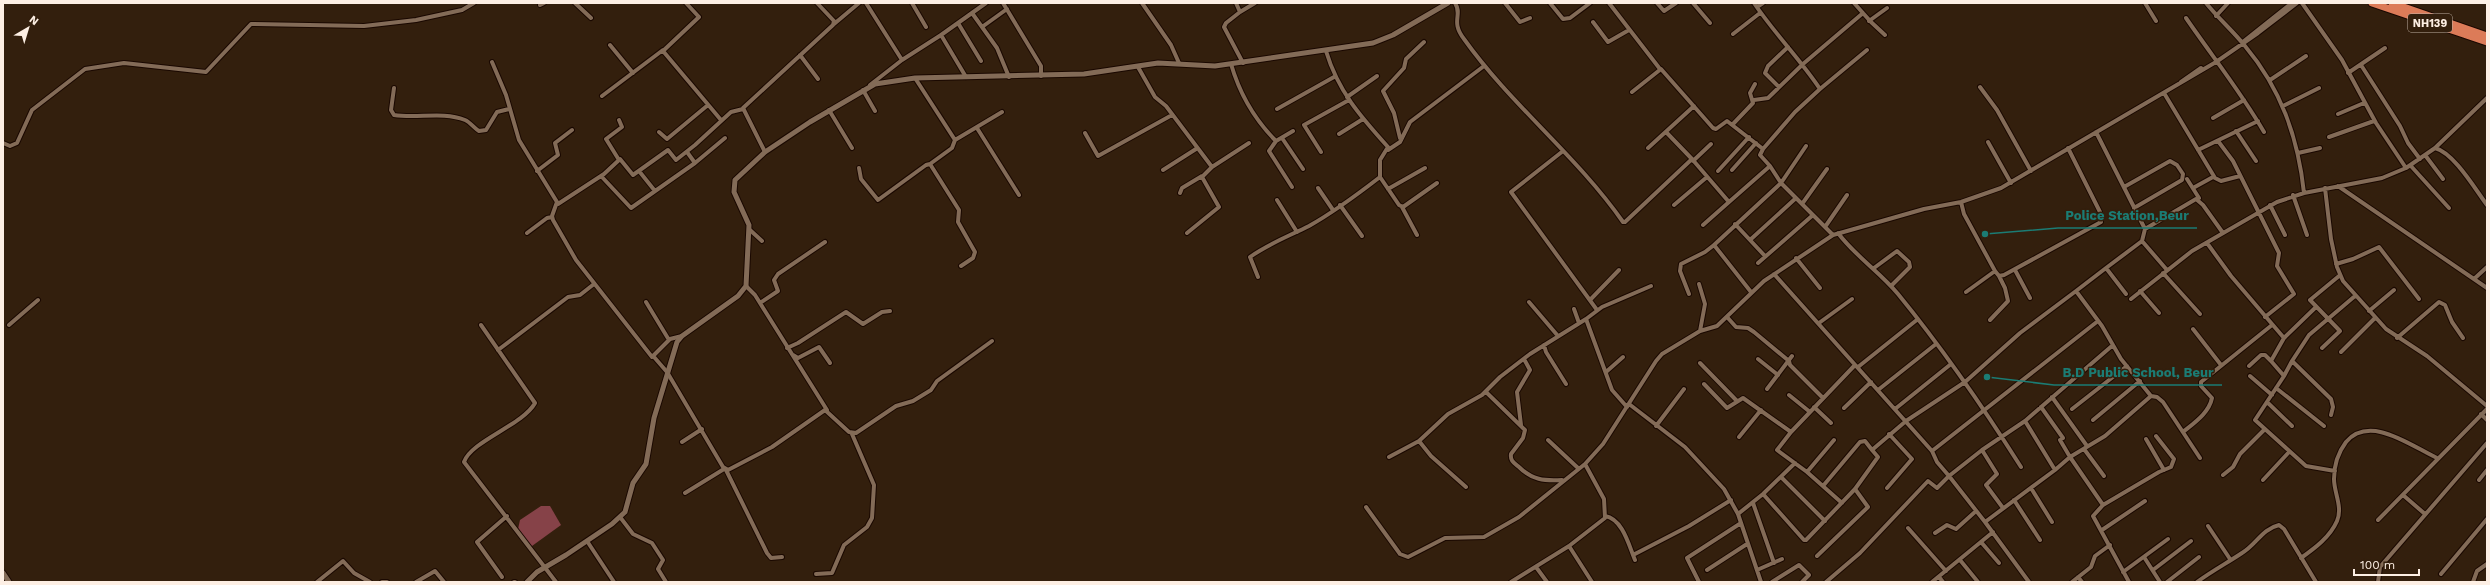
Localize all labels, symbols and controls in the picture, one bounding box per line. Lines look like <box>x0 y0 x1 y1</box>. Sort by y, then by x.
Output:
north arrow <box>8 8 48 48</box>
text: N <box>27 13 41 28</box>
road number: NH139 <box>2408 14 2452 32</box>
callout: Police Station,Beur <box>2058 203 2197 228</box>
text: Police Station,Beur <box>2065 208 2189 223</box>
callout: B.D Public School, Beur <box>2054 360 2222 385</box>
text: B.D Public School, Beur <box>2062 365 2214 380</box>
scale bar <box>2354 551 2419 577</box>
text: 100 m <box>2360 558 2395 572</box>

